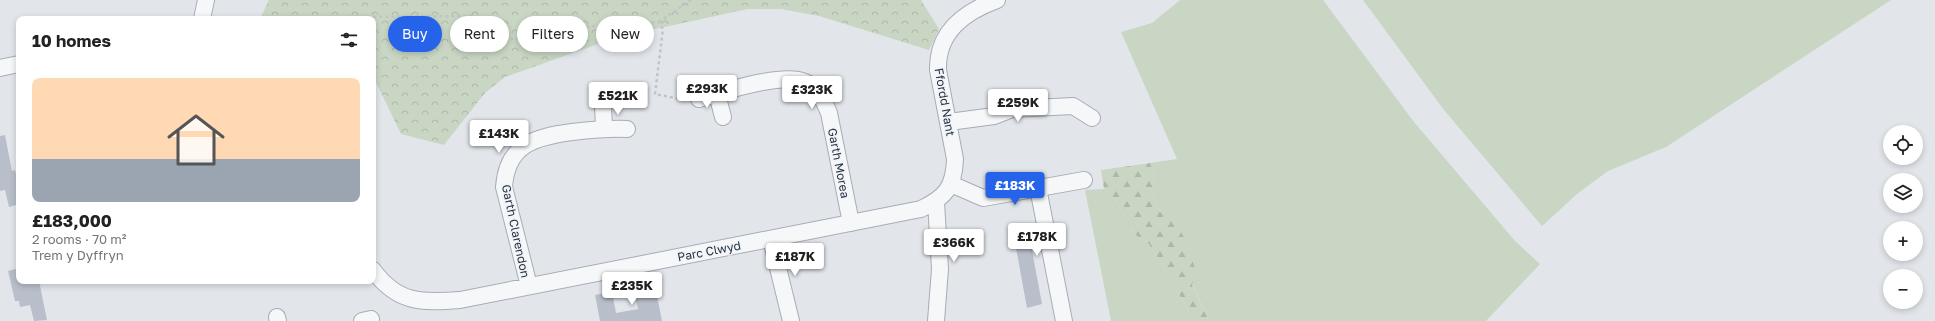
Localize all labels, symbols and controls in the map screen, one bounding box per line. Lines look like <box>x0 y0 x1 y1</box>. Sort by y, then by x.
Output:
chip: Buy <box>388 16 442 52</box>
chip: Rent <box>450 16 509 52</box>
chip: Filters <box>517 16 588 52</box>
chip: New <box>596 16 654 52</box>
icon: filters <box>338 29 360 51</box>
text: 10 homes <box>32 30 111 51</box>
street label: Ffordd Nant <box>932 67 958 137</box>
pin: £293K <box>679 75 735 109</box>
pin: £323K <box>784 76 840 110</box>
text: £293K <box>686 80 728 96</box>
text: £323K <box>791 81 833 97</box>
pin: £521K <box>590 82 646 116</box>
text: £521K <box>598 87 638 103</box>
pin: £259K <box>990 89 1046 123</box>
text: £259K <box>997 94 1039 110</box>
icon: home <box>160 104 232 176</box>
pin: £143K <box>471 120 527 154</box>
text: £143K <box>479 125 519 141</box>
map controls <box>1883 125 1923 309</box>
button: locate <box>1883 125 1923 165</box>
street label: Garth Morea <box>825 127 853 199</box>
pin: £183K <box>987 172 1043 206</box>
button: layers <box>1883 173 1923 213</box>
text: £183K <box>995 177 1035 193</box>
street label: Garth Clarendon <box>499 183 533 279</box>
text: £183,000 <box>32 210 112 231</box>
button: + <box>1883 221 1923 261</box>
pin: £178K <box>1009 223 1065 257</box>
text: £178K <box>1017 228 1057 244</box>
pin: £366K <box>926 229 982 263</box>
text: 2 rooms · 70 m² <box>32 231 127 247</box>
text: £366K <box>933 234 975 250</box>
street label: Parc Clwyd <box>676 238 742 264</box>
pin: £187K <box>767 243 823 277</box>
text: Trem y Dyffryn <box>32 247 124 263</box>
text: £187K <box>775 248 815 264</box>
button: − <box>1883 269 1923 309</box>
pin: £235K <box>604 272 660 306</box>
text: £235K <box>611 277 653 293</box>

